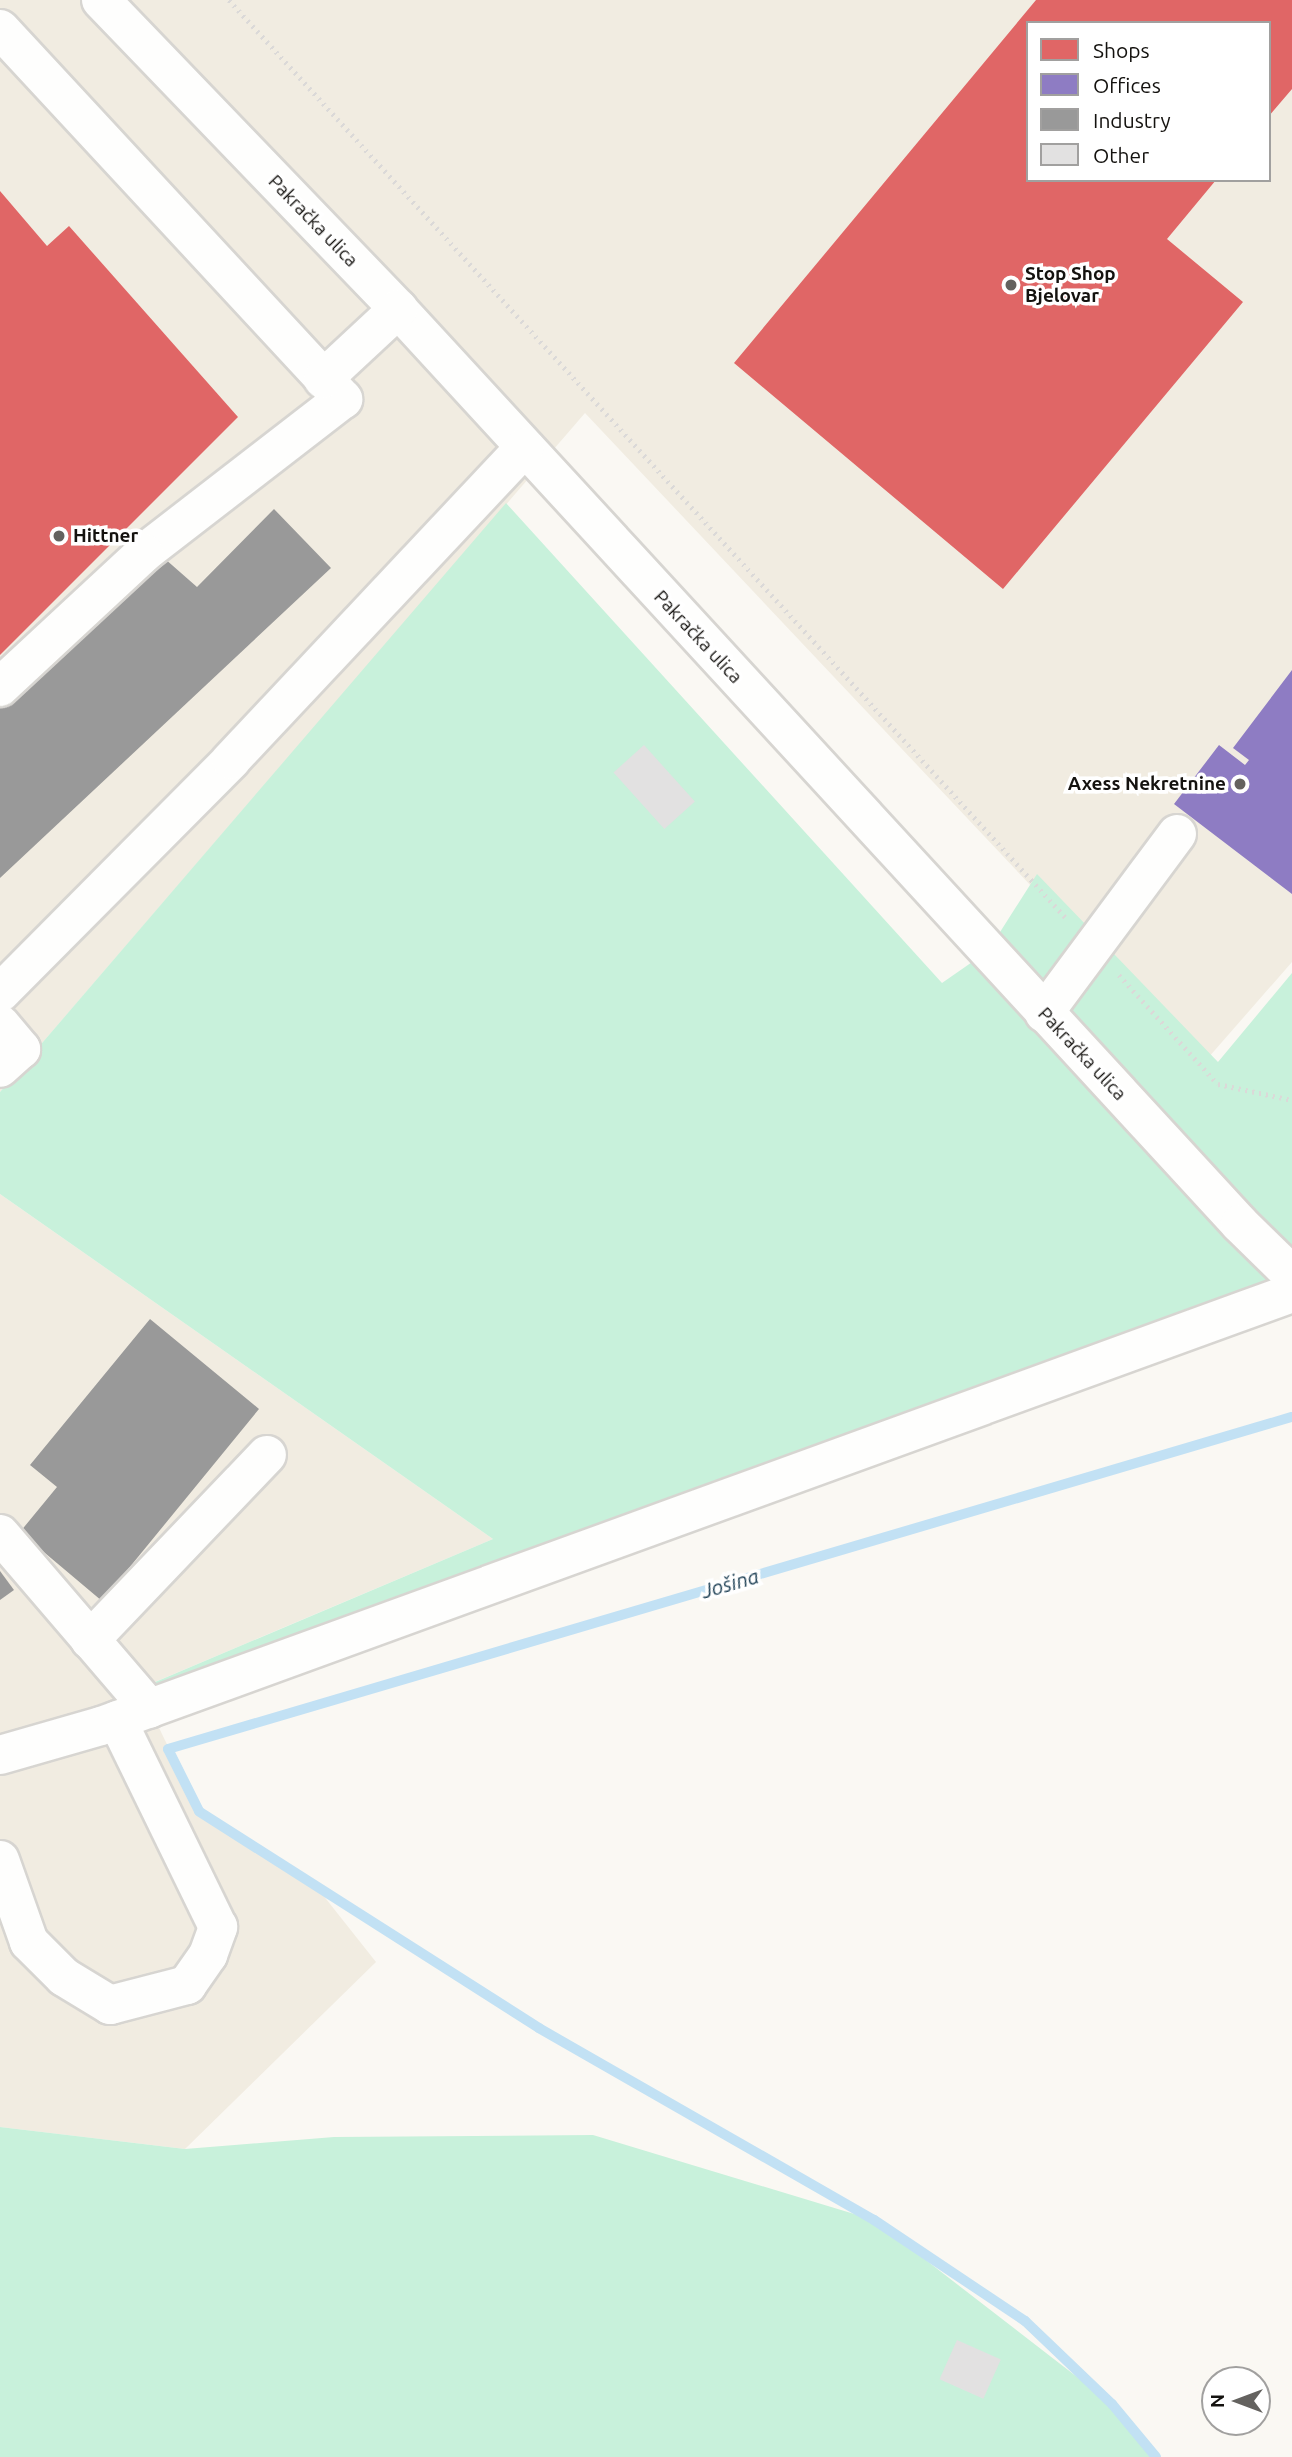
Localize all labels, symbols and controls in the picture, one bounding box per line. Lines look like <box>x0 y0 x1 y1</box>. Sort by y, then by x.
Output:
legend <box>1026 21 1271 182</box>
text: Shops <box>1093 38 1150 62</box>
text: Offices <box>1093 73 1161 97</box>
text: Industry <box>1093 108 1171 132</box>
text: Other <box>1093 143 1149 167</box>
street label: Pakračka ulica <box>263 170 363 272</box>
place label: Stop Shop Bjelovar <box>1025 263 1116 307</box>
marker: Stop Shop Bjelovar <box>1003 277 1019 293</box>
place label: Hittner <box>73 525 138 547</box>
marker: Hittner <box>51 528 67 544</box>
street label: Pakračka ulica <box>649 586 747 688</box>
place label: Axess Nekretnine <box>1068 773 1226 795</box>
marker: Axess Nekretnine <box>1232 776 1248 792</box>
street label: Pakračka ulica <box>1033 1003 1131 1105</box>
water label: Jošina <box>699 1563 761 1603</box>
north arrow <box>1201 2366 1271 2436</box>
text: N <box>1206 2394 1228 2408</box>

